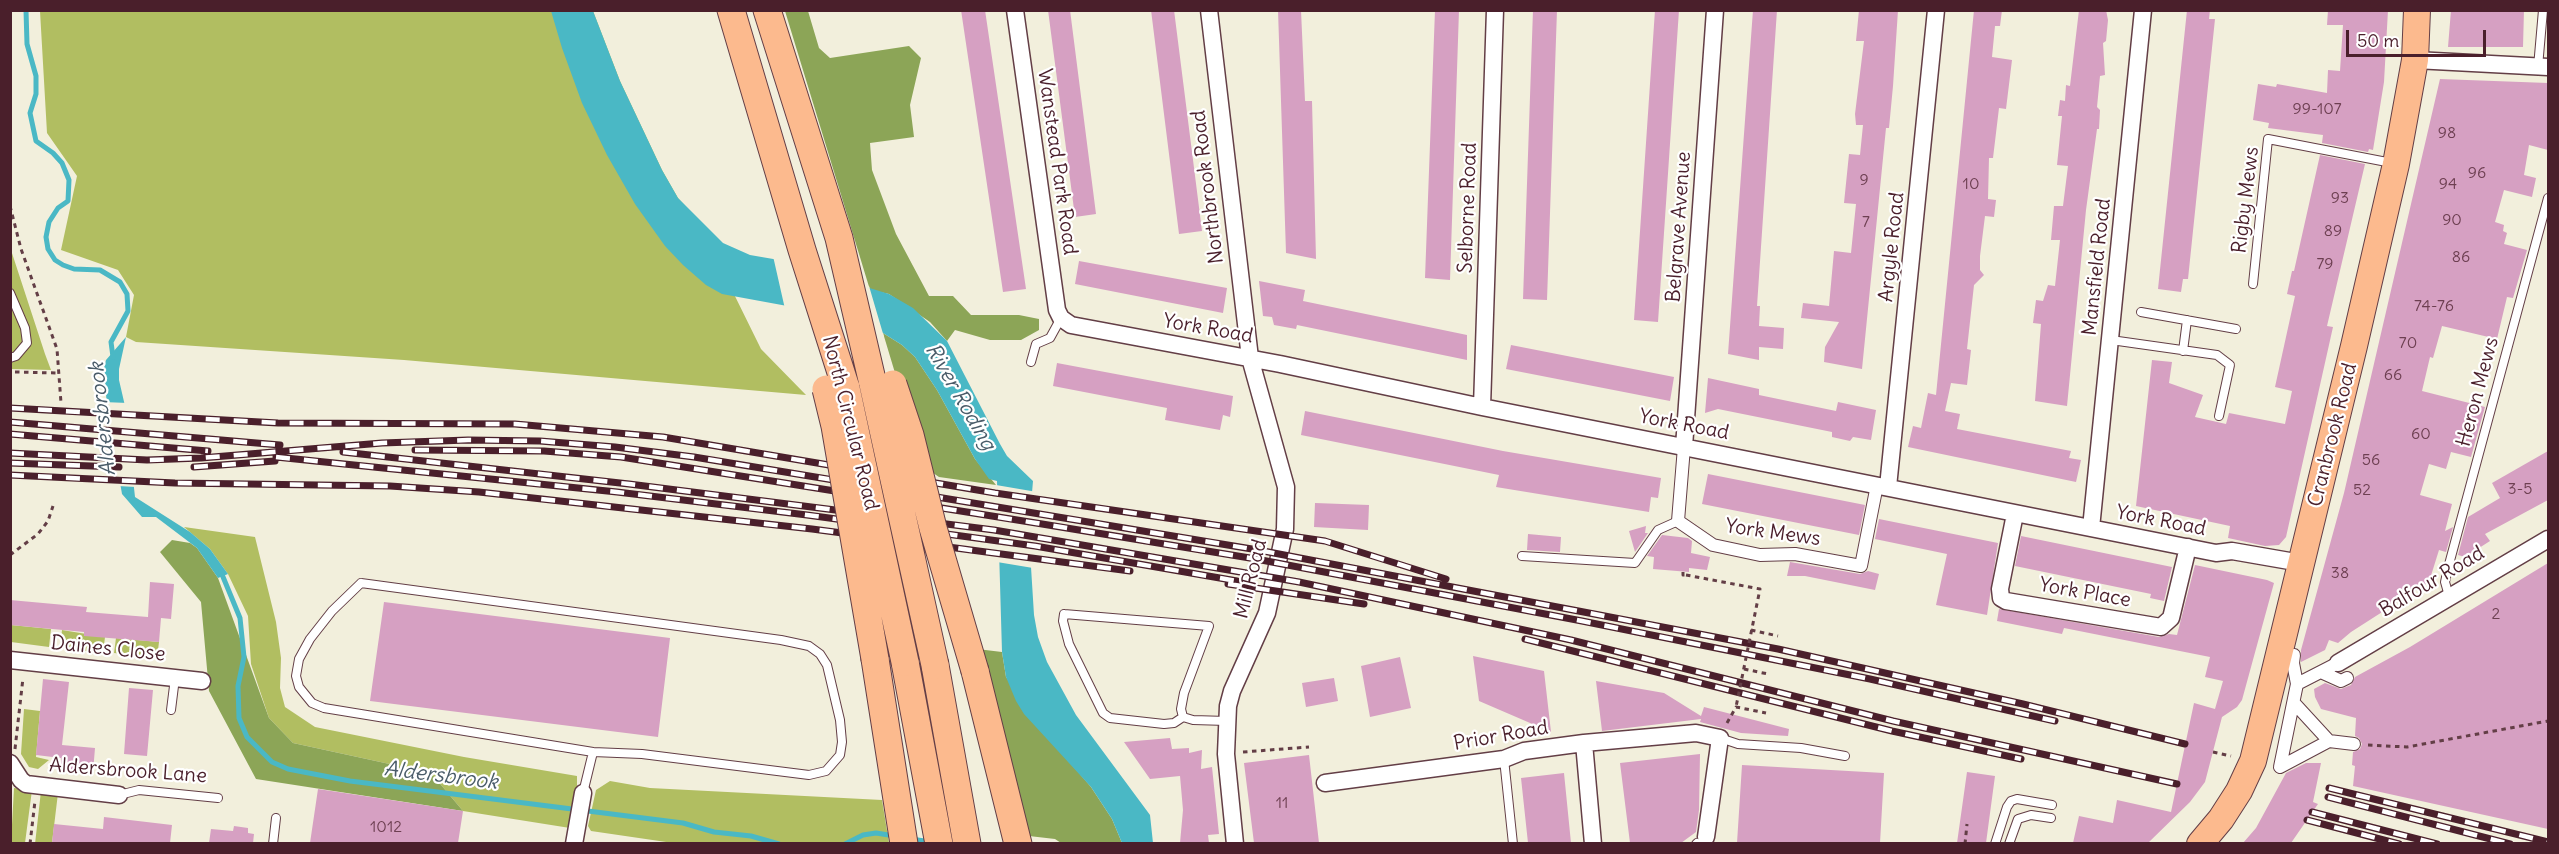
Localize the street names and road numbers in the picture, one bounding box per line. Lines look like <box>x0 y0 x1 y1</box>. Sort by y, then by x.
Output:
street label: Wanstead Park Road <box>1032 67 1082 257</box>
street label: Northbrook Road <box>1187 109 1229 265</box>
street label: Selborne Road <box>1454 142 1482 274</box>
street label: Rigby Mews <box>2228 145 2264 255</box>
street label: Belgrave Avenue <box>1662 151 1696 303</box>
street label: Argyle Road <box>1874 191 1910 303</box>
street label: Mansfield Road <box>2078 197 2116 337</box>
street label: York Road <box>1161 309 1255 349</box>
street label: North Circular Road <box>817 333 883 513</box>
street label: Heron Mews <box>2452 335 2504 449</box>
street label: Cranbrook Road <box>2304 361 2362 509</box>
street label: York Road <box>1637 405 1731 445</box>
street label: York Road <box>2114 501 2208 541</box>
street label: York Mews <box>1724 514 1822 552</box>
street label: Mill Road <box>1230 537 1272 621</box>
street label: Balfour Road <box>2375 541 2489 623</box>
street label: York Place <box>2037 573 2133 613</box>
street label: Daines Close <box>50 631 166 667</box>
street label: Prior Road <box>1452 716 1550 756</box>
street label: Aldersbrook Lane <box>48 754 208 788</box>

